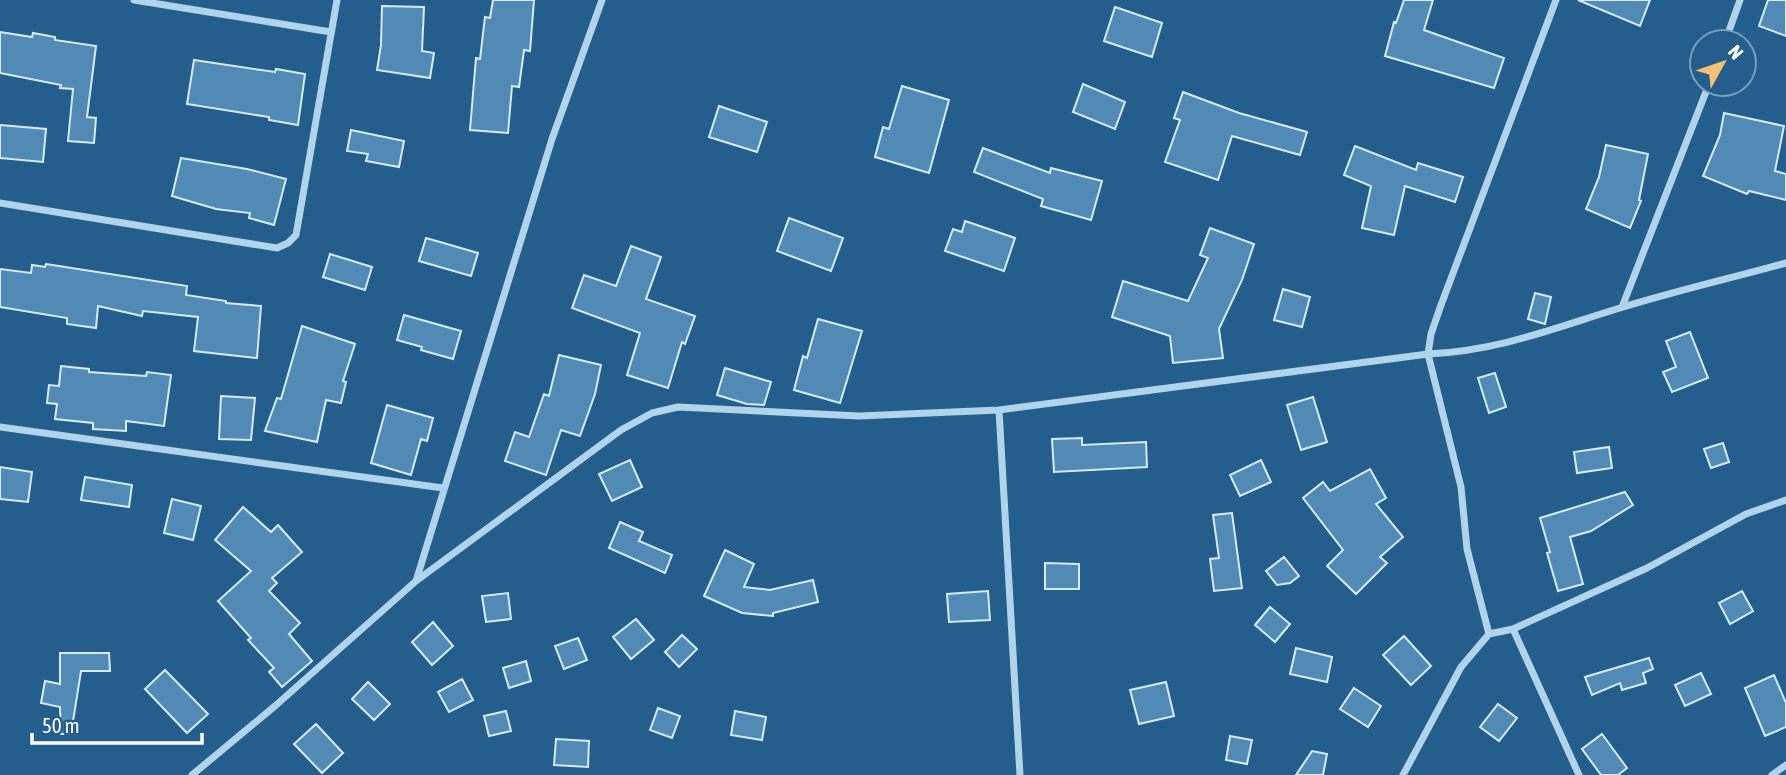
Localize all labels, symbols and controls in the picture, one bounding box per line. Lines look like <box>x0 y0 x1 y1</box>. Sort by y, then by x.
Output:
north arrow <box>1688 28 1758 98</box>
text: N <box>1724 41 1748 63</box>
scale bar <box>32 702 201 746</box>
text: 50 m <box>42 713 80 737</box>

